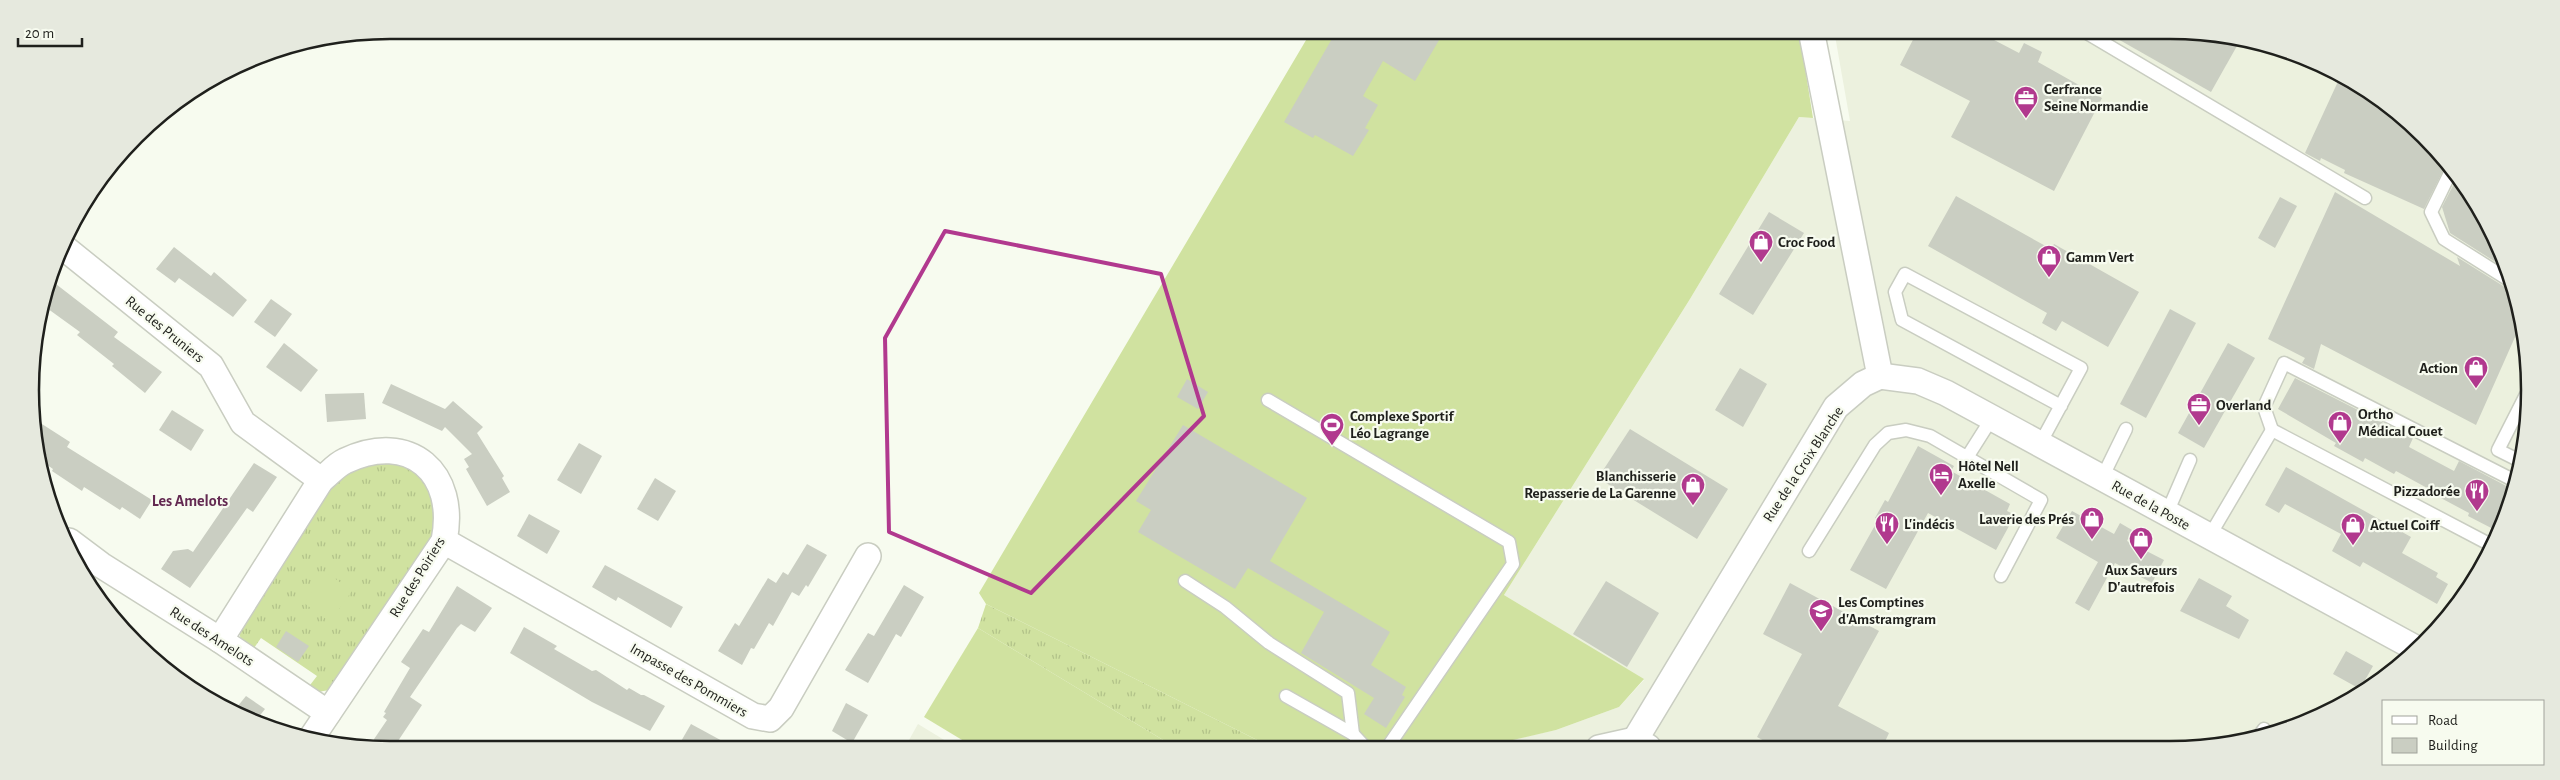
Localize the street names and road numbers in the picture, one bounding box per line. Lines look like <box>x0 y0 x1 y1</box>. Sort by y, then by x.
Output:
street label: Rue des Pruniers <box>123 293 207 366</box>
street label: Rue de la Croix Blanche <box>1761 404 1846 525</box>
street label: Rue de la Poste <box>2109 478 2192 533</box>
street label: Rue des Poiriers <box>387 534 448 620</box>
street label: Rue des Amelots <box>167 604 256 669</box>
street label: Impasse des Pommiers <box>627 641 750 720</box>

